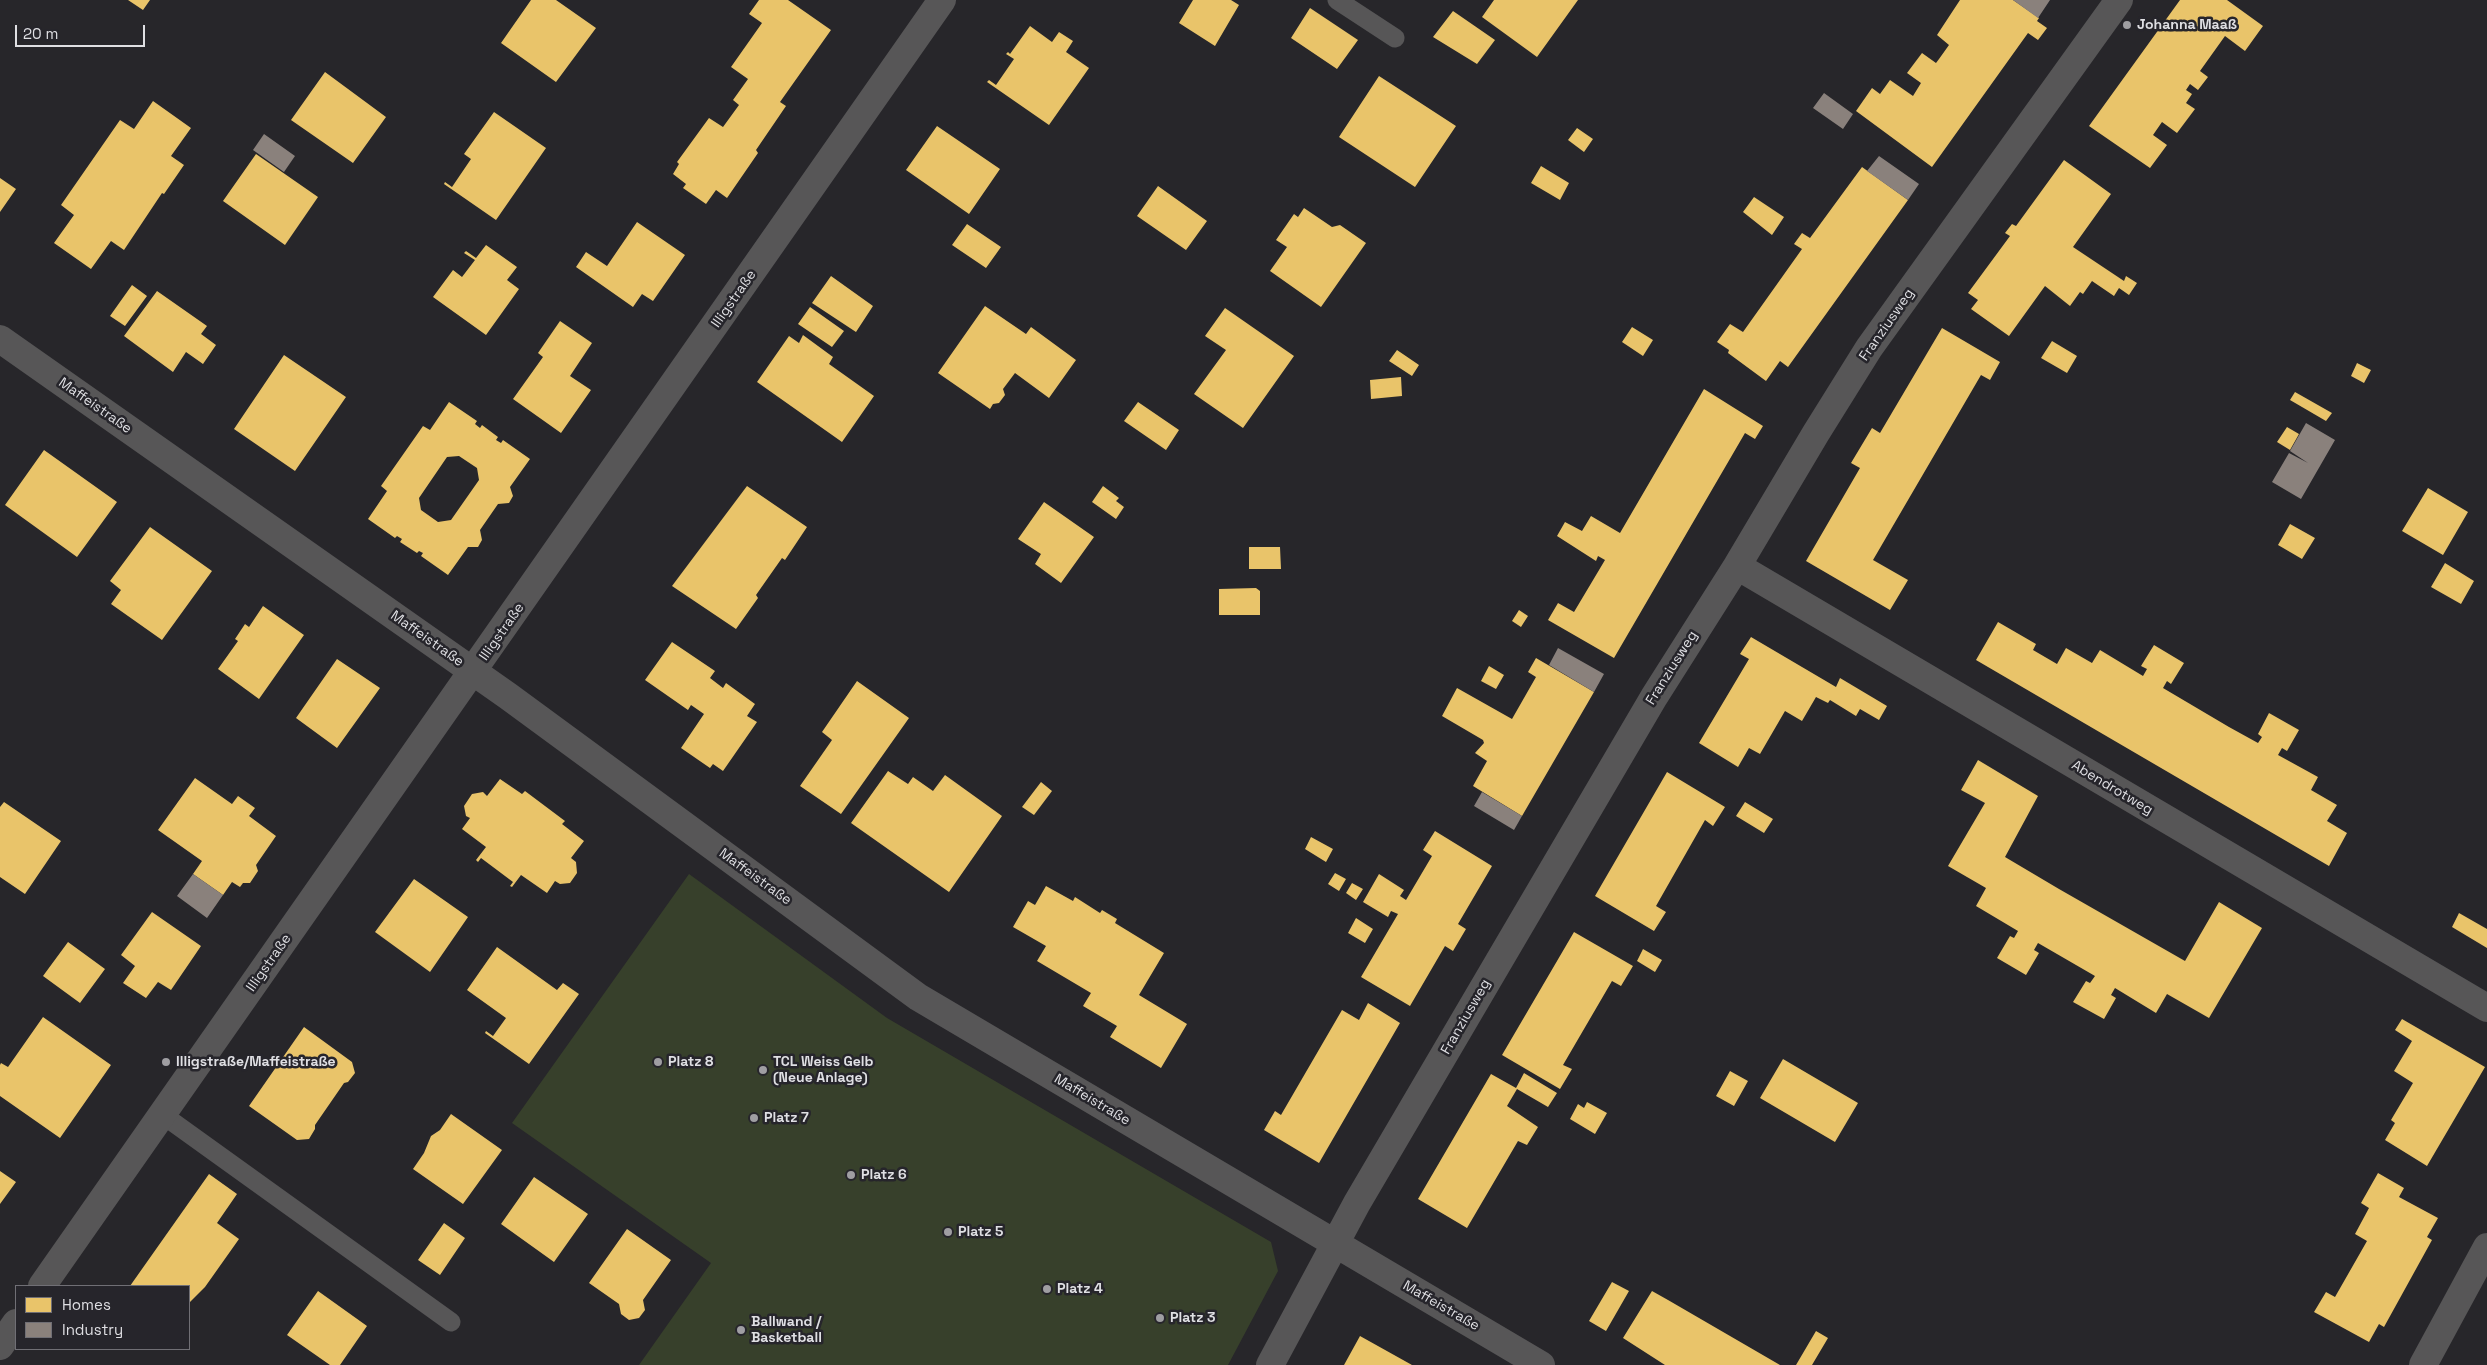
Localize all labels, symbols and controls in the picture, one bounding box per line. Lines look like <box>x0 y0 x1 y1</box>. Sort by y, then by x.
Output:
scale bar <box>18 15 148 47</box>
place label: Johanna Maaß <box>2137 17 2237 33</box>
marker: Johanna Maaß <box>2121 19 2133 31</box>
text: 20 m <box>23 24 58 43</box>
street label: Illigstraße <box>708 267 760 331</box>
street label: Franziusweg <box>1856 286 1918 364</box>
street label: Maffeistraße <box>55 375 135 437</box>
street label: Illigstraße <box>476 600 528 664</box>
street label: Maffeistraße <box>387 608 467 670</box>
street label: Franziusweg <box>1643 628 1701 708</box>
street label: Abendrotweg <box>2068 757 2156 819</box>
street label: Maffeistraße <box>715 845 795 909</box>
street label: Illigstraße <box>243 931 295 995</box>
street label: Franziusweg <box>1438 976 1494 1058</box>
place label: Illigstraße/Maffeistraße <box>176 1054 336 1070</box>
place label: Platz 8 <box>668 1054 713 1070</box>
place label: TCL Weiss Gelb (Neue Anlage) <box>773 1054 874 1086</box>
marker: Illigstraße/Maffeistraße <box>160 1056 172 1068</box>
marker: Platz 8 <box>652 1056 664 1068</box>
marker: TCL Weiss Gelb (Neue Anlage) <box>757 1064 769 1076</box>
street label: Maffeistraße <box>1051 1071 1133 1129</box>
place label: Platz 7 <box>764 1110 809 1126</box>
marker: Platz 7 <box>748 1112 760 1124</box>
place label: Platz 6 <box>861 1167 907 1183</box>
marker: Platz 6 <box>845 1169 857 1181</box>
place label: Platz 5 <box>958 1224 1003 1240</box>
marker: Platz 5 <box>942 1226 954 1238</box>
street label: Maffeistraße <box>1400 1277 1482 1335</box>
place label: Platz 4 <box>1057 1281 1103 1297</box>
marker: Platz 4 <box>1041 1283 1053 1295</box>
legend <box>15 1285 190 1350</box>
text: Homes <box>62 1295 111 1314</box>
place label: Platz 3 <box>1170 1310 1215 1326</box>
marker: Platz 3 <box>1154 1312 1166 1324</box>
place label: Ballwand / Basketball <box>751 1314 822 1346</box>
text: Industry <box>62 1320 123 1339</box>
marker: Ballwand / Basketball <box>735 1324 747 1336</box>

